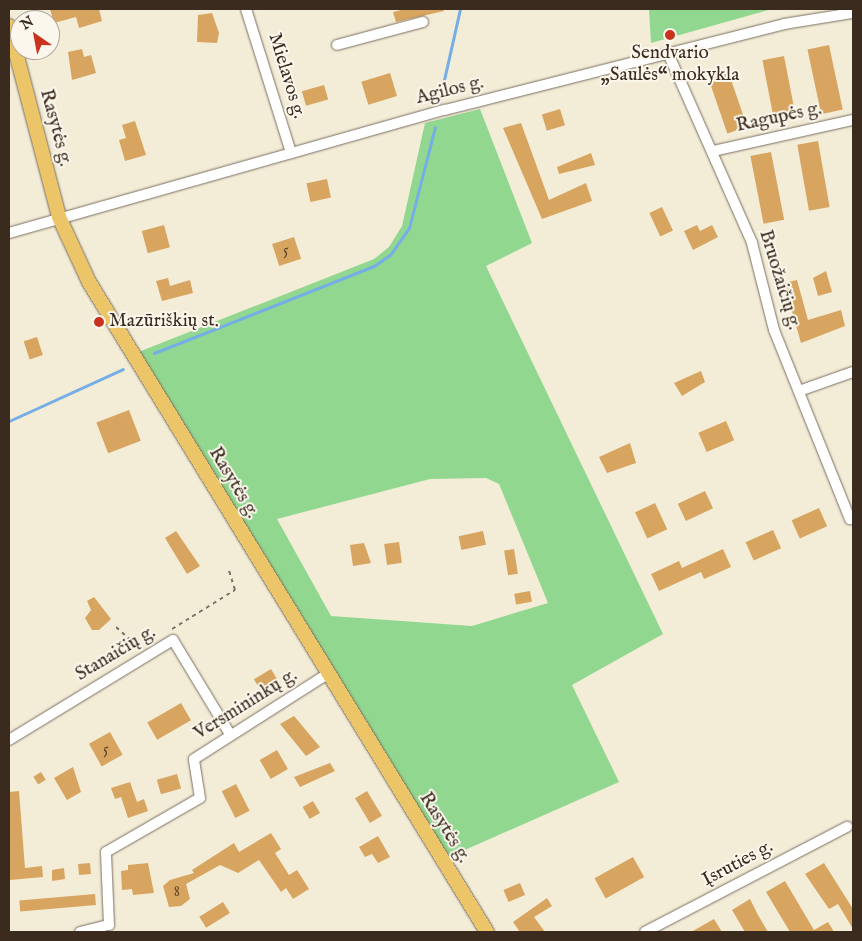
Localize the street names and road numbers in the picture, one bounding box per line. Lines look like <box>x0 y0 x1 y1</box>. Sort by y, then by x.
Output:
street label: Mielavos g. <box>262 30 310 122</box>
street label: Agilos g. <box>414 72 486 110</box>
street label: Rasytės g. <box>34 87 76 169</box>
street label: Ragupės g. <box>734 98 824 138</box>
street label: Bruožaičių g. <box>753 227 805 333</box>
street label: Rasytės g. <box>203 443 263 523</box>
street label: Stanaičių g. <box>72 621 160 687</box>
street label: Versmininkų g. <box>190 664 302 746</box>
street label: Rasytės g. <box>413 789 475 867</box>
street label: Įsruties g. <box>699 836 777 892</box>

